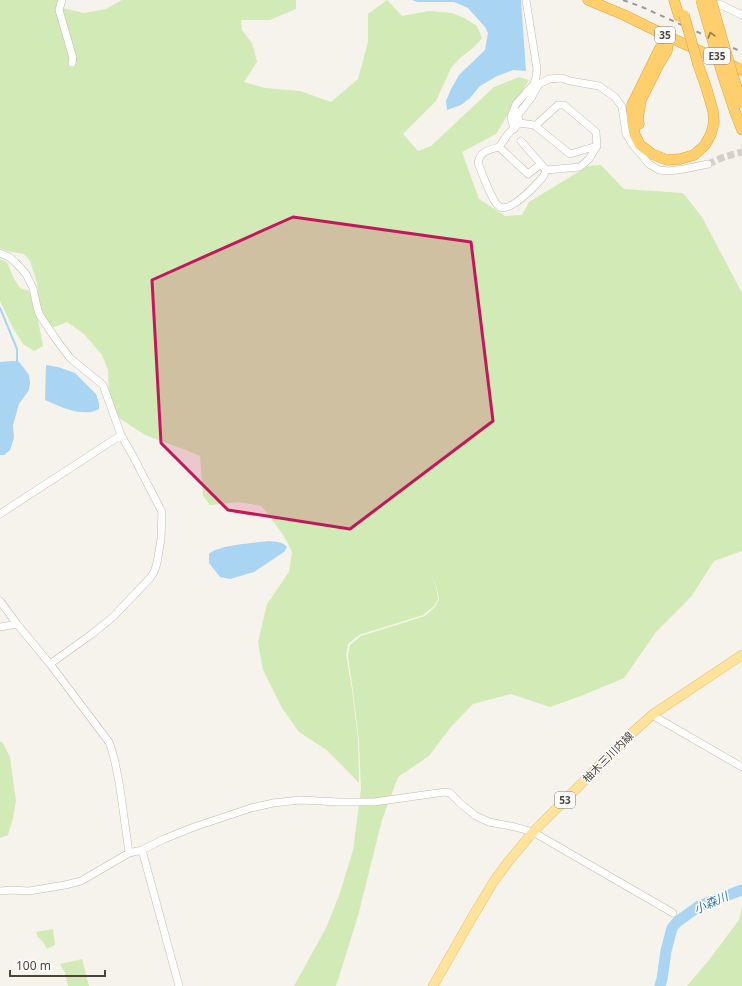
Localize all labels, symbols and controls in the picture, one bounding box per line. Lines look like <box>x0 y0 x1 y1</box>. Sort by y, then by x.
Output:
road number: 35 <box>655 27 675 43</box>
one-way arrow <box>707 32 716 39</box>
road number: E35 <box>704 48 730 64</box>
street label: 柚木三川内線 <box>579 728 636 785</box>
road number: 53 <box>555 792 575 808</box>
water label: 小森川 <box>691 887 733 918</box>
scale bar <box>10 952 105 978</box>
text: 100 m <box>16 957 51 974</box>

